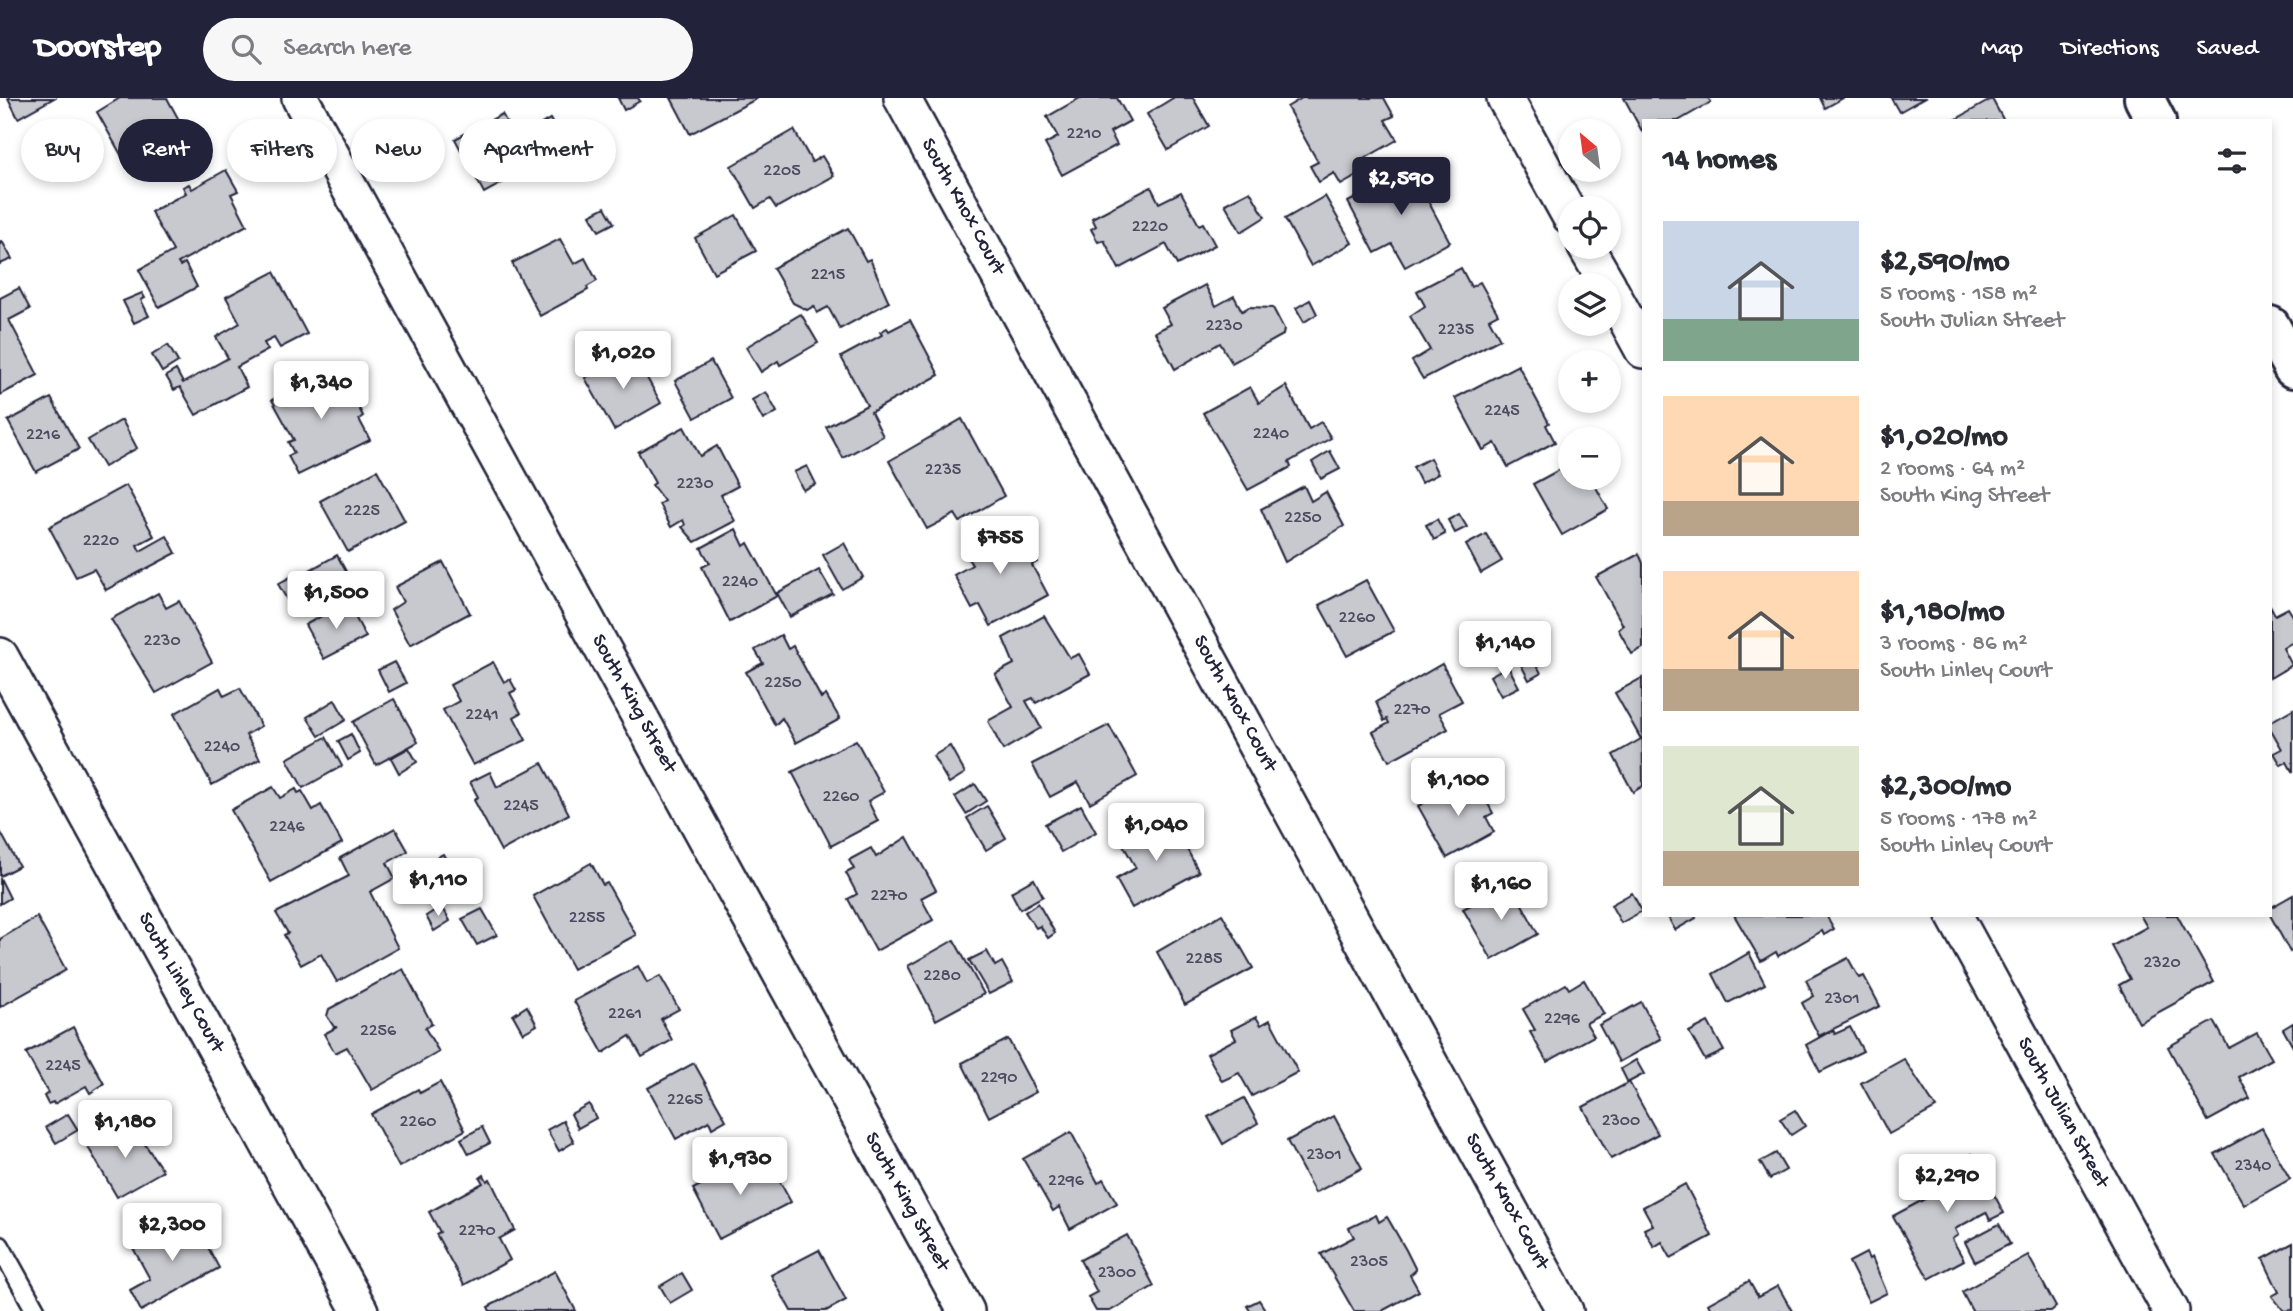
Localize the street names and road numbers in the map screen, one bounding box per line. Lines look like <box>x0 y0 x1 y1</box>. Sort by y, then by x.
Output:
street label: South Knox Court <box>914 135 1011 282</box>
street label: South King Street <box>585 630 683 780</box>
street label: South Knox Court <box>1186 632 1283 779</box>
street label: South Linley Court <box>131 909 230 1060</box>
street label: South Julian Street <box>2010 1033 2115 1195</box>
street label: South King Street <box>858 1128 956 1278</box>
street label: South Knox Court <box>1458 1130 1555 1277</box>

